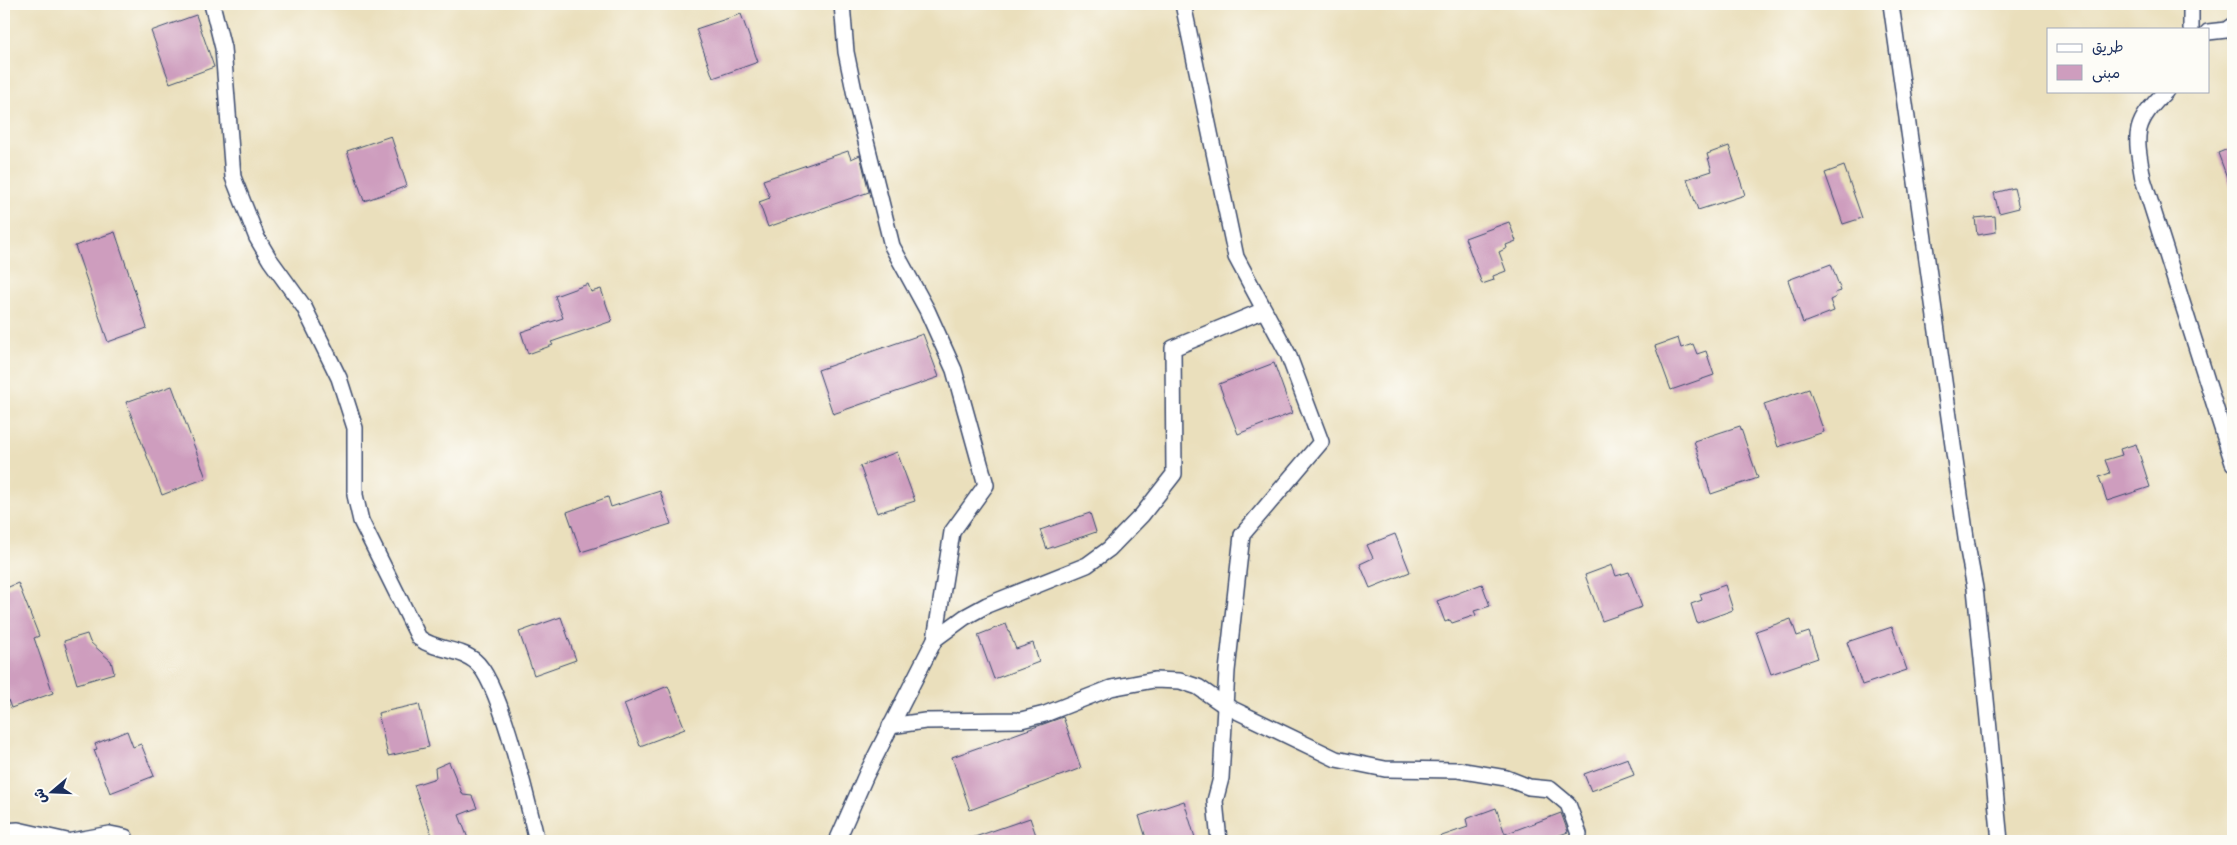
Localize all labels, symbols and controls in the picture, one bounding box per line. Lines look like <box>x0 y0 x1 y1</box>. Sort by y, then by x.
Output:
legend <box>2047 28 2210 92</box>
text: طريق <box>2092 38 2124 57</box>
text: مبنى <box>2092 64 2120 83</box>
north arrow <box>28 768 78 818</box>
text: ش <box>30 786 51 806</box>

